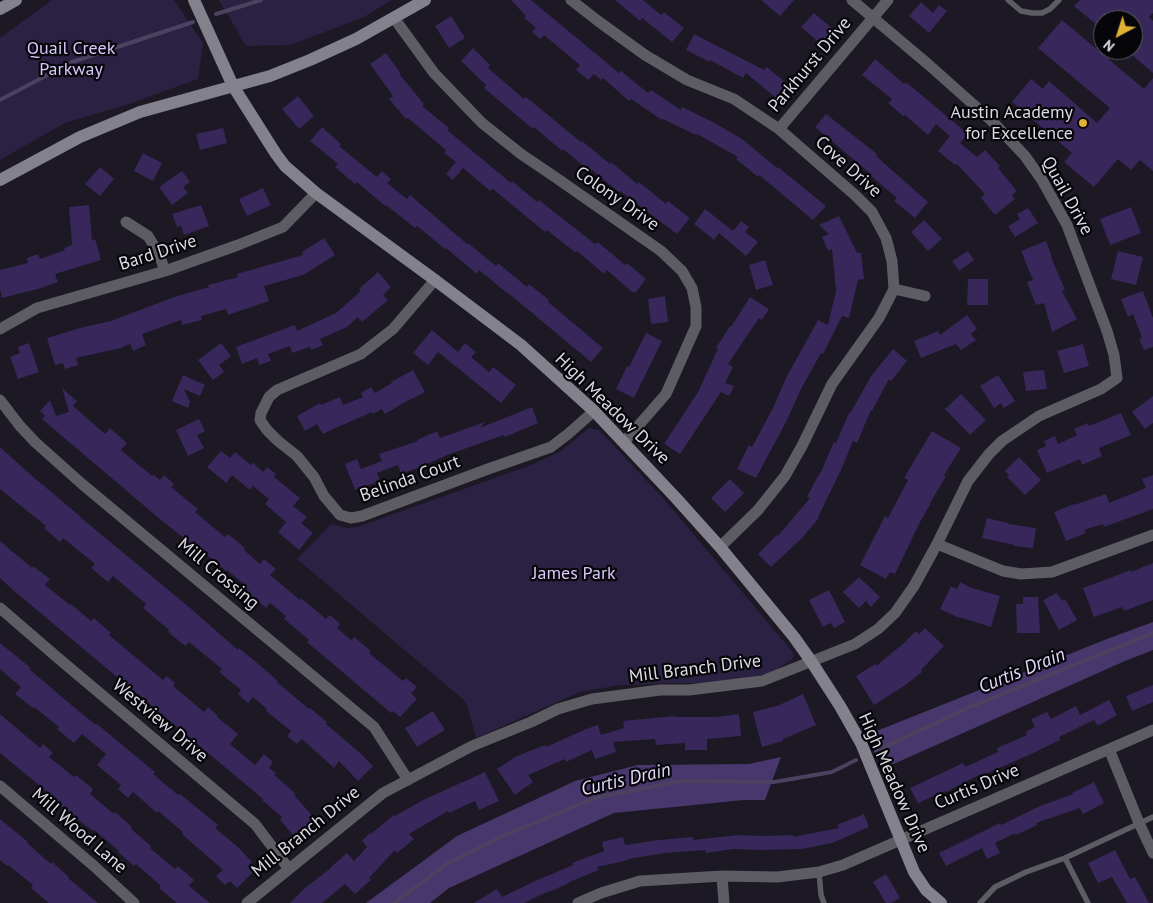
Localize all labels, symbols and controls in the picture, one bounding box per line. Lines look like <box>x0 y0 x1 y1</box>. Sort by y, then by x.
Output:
north arrow <box>1093 10 1143 60</box>
street label: Parkhurst Drive <box>764 13 856 117</box>
text: N <box>1100 36 1118 56</box>
park label: Quail Creek Parkway <box>27 38 115 80</box>
place label: Austin Academy for Excellence <box>950 102 1073 144</box>
marker: Austin Academy for Excellence <box>1077 117 1089 129</box>
street label: Cove Drive <box>810 132 886 202</box>
street label: Quail Drive <box>1037 153 1097 239</box>
street label: Colony Drive <box>571 162 663 236</box>
street label: Bard Drive <box>116 230 200 276</box>
street label: High Meadow Drive <box>550 349 674 469</box>
street label: Belinda Court <box>357 451 463 507</box>
street label: Mill Crossing <box>173 534 263 614</box>
park label: James Park <box>532 563 616 585</box>
water label: Curtis Drain <box>975 643 1069 699</box>
street label: Mill Branch Drive <box>628 650 762 688</box>
street label: Westview Drive <box>108 675 212 767</box>
street label: High Meadow Drive <box>853 710 935 856</box>
water label: Curtis Drain <box>579 759 673 801</box>
street label: Curtis Drive <box>931 759 1023 815</box>
street label: Mill Branch Drive <box>248 782 364 882</box>
street label: Mill Wood Lane <box>27 784 131 878</box>

